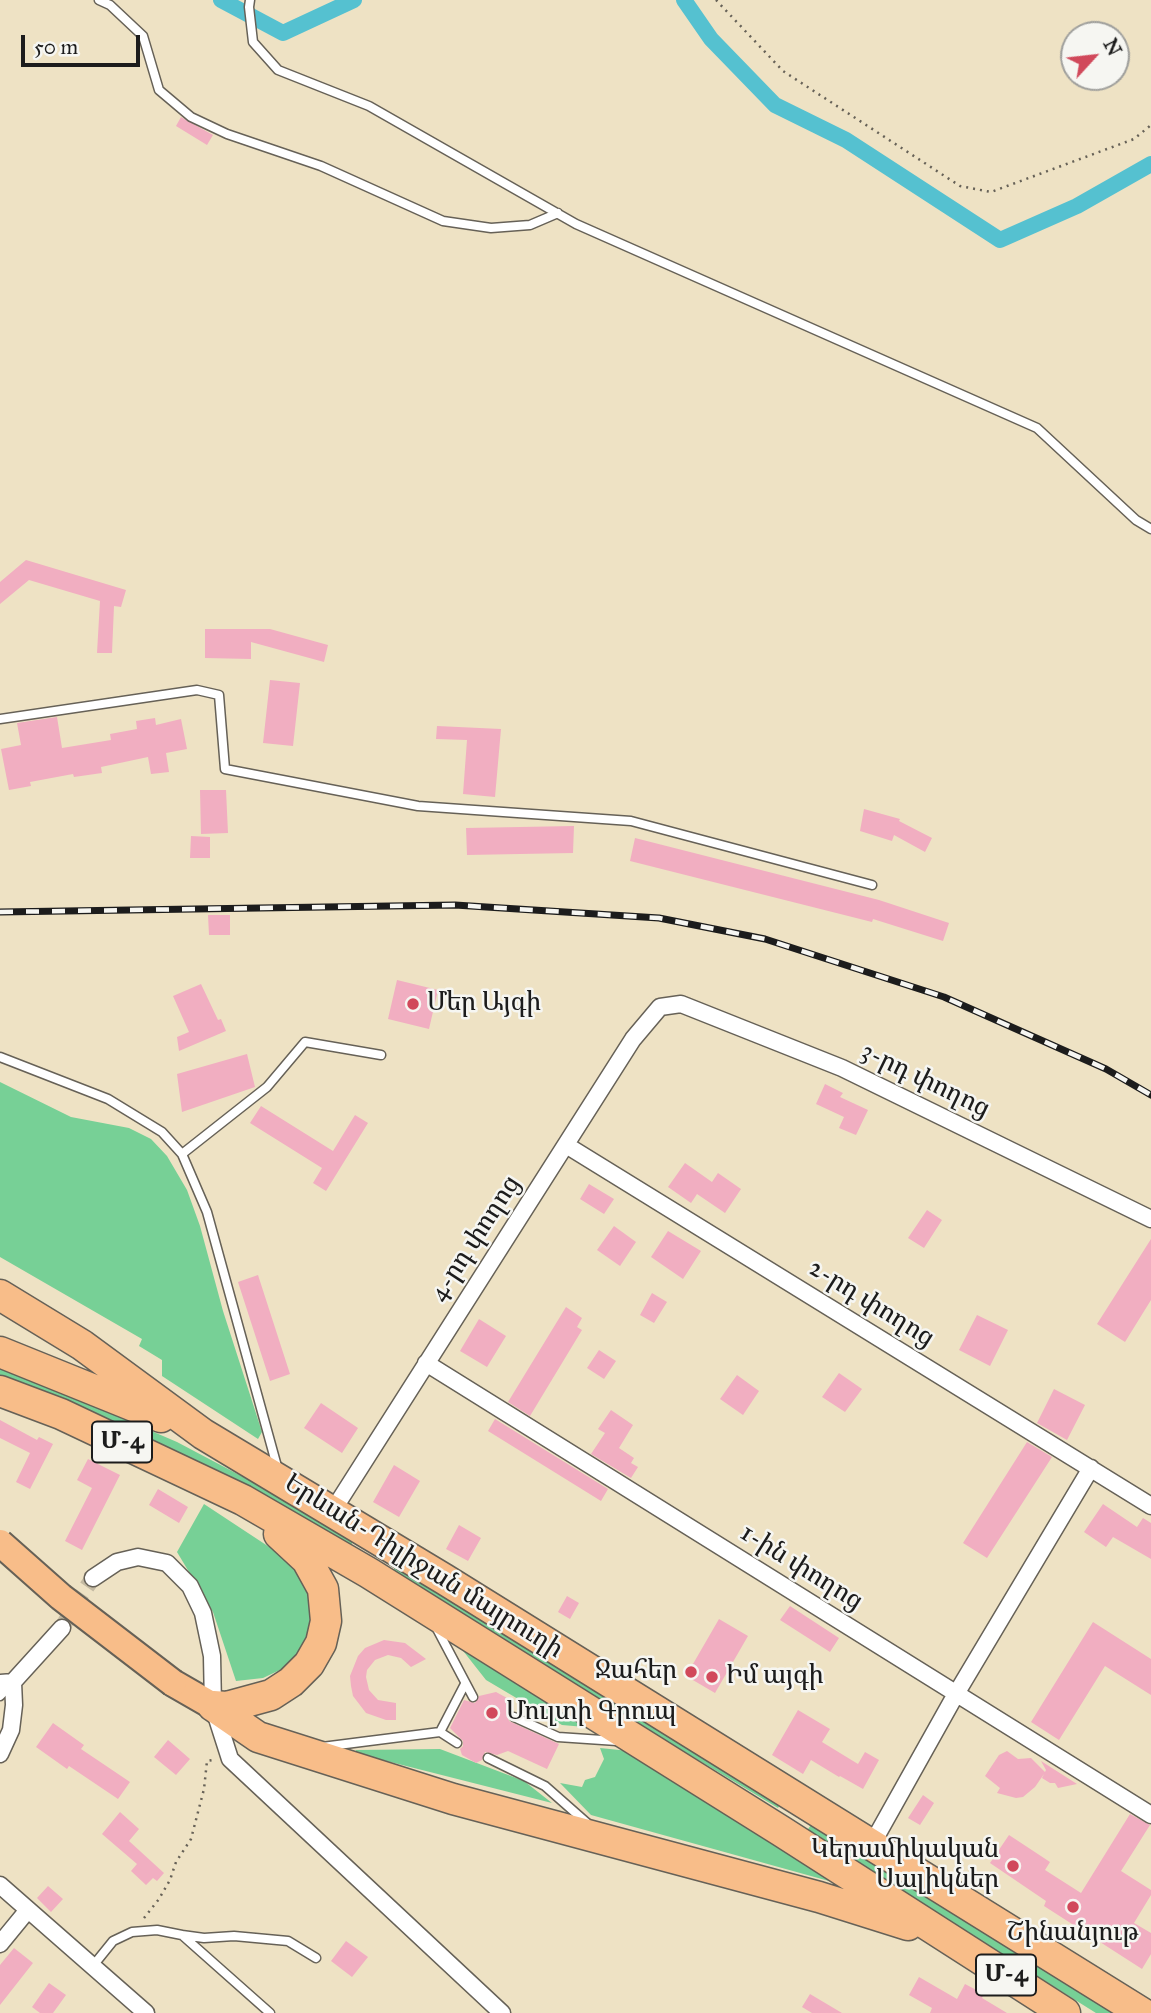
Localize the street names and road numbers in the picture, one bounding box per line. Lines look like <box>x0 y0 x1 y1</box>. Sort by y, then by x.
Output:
street label: 3-րդ փողոց <box>855 1036 995 1126</box>
street label: 4-րդ փողոց <box>424 1170 528 1308</box>
street label: 2-րդ փողոց <box>802 1253 940 1355</box>
road number: Մ-4 <box>92 1422 152 1462</box>
street label: Երևան-Դիլիջան մայրուղի <box>278 1468 568 1666</box>
street label: 1-ին փողոց <box>734 1518 868 1618</box>
road number: Մ-4 <box>976 1954 1036 1996</box>

